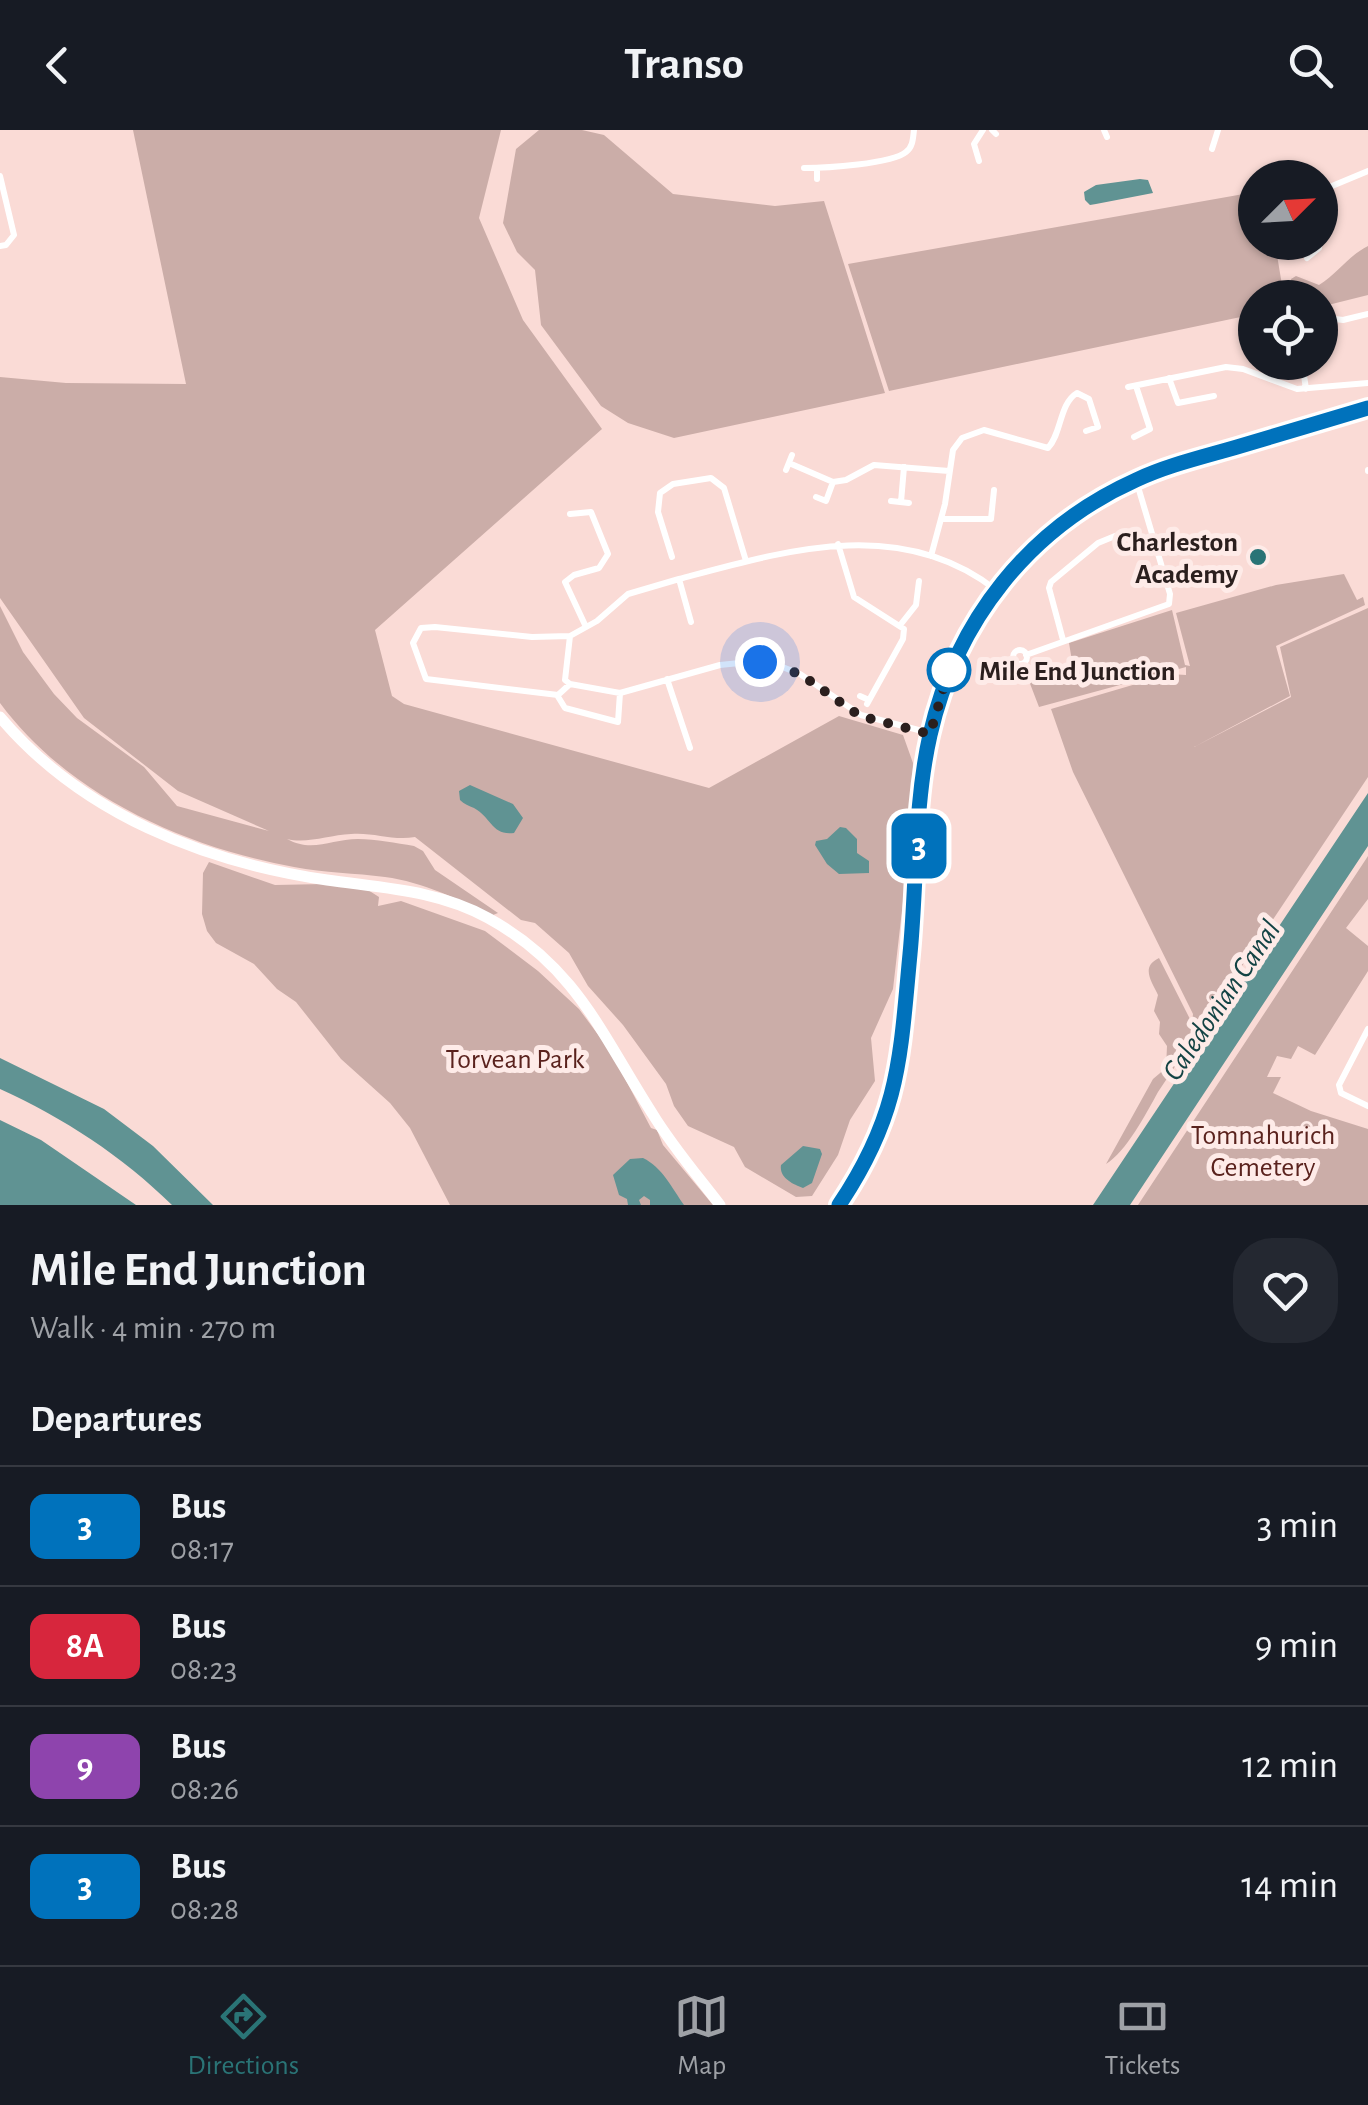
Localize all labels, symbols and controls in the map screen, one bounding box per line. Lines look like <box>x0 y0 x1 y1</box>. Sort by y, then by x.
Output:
icon: back <box>30 38 85 93</box>
icon: search <box>1283 38 1338 93</box>
text: Transo <box>624 42 744 87</box>
north arrow <box>1238 160 1338 260</box>
map controls <box>1238 160 1338 380</box>
button: locate <box>1238 280 1338 380</box>
place label: Charleston Academy <box>1117 529 1238 589</box>
marker: Charleston Academy <box>1247 546 1269 568</box>
your location <box>735 637 785 687</box>
marker: Mile End Junction <box>928 649 970 691</box>
place label: Mile End Junction <box>979 658 1176 686</box>
line badge: 3 <box>886 814 952 878</box>
text: 3 <box>911 829 927 864</box>
water label: Caledonian Canal <box>1157 915 1286 1086</box>
park label: Torvean Park <box>445 1046 585 1074</box>
park label: Tomnahurich Cemetery <box>1191 1122 1335 1182</box>
button: heart <box>1233 1238 1338 1343</box>
text: Mile End Junction <box>30 1247 367 1295</box>
text: Walk · 4 min · 270 m <box>30 1312 276 1344</box>
text: Departures <box>30 1401 202 1439</box>
text: Bus <box>170 1488 226 1526</box>
text: 3 min <box>1257 1507 1338 1545</box>
text: 3 <box>77 1509 93 1544</box>
text: 08:17 <box>170 1533 234 1565</box>
text: Bus <box>170 1608 226 1646</box>
text: 9 min <box>1255 1627 1338 1665</box>
text: 8A <box>66 1629 104 1664</box>
text: 08:23 <box>170 1653 237 1685</box>
text: Bus <box>170 1728 226 1766</box>
text: 12 min <box>1242 1747 1338 1785</box>
text: 9 <box>77 1749 93 1784</box>
text: 08:26 <box>170 1773 239 1805</box>
text: Bus <box>170 1848 226 1886</box>
text: 14 min <box>1241 1867 1338 1905</box>
text: 3 <box>77 1869 93 1904</box>
text: 08:28 <box>170 1893 239 1925</box>
tab: Directions <box>188 1989 299 2083</box>
tab: Map <box>674 1989 729 2083</box>
tab: Tickets <box>1105 1989 1180 2083</box>

